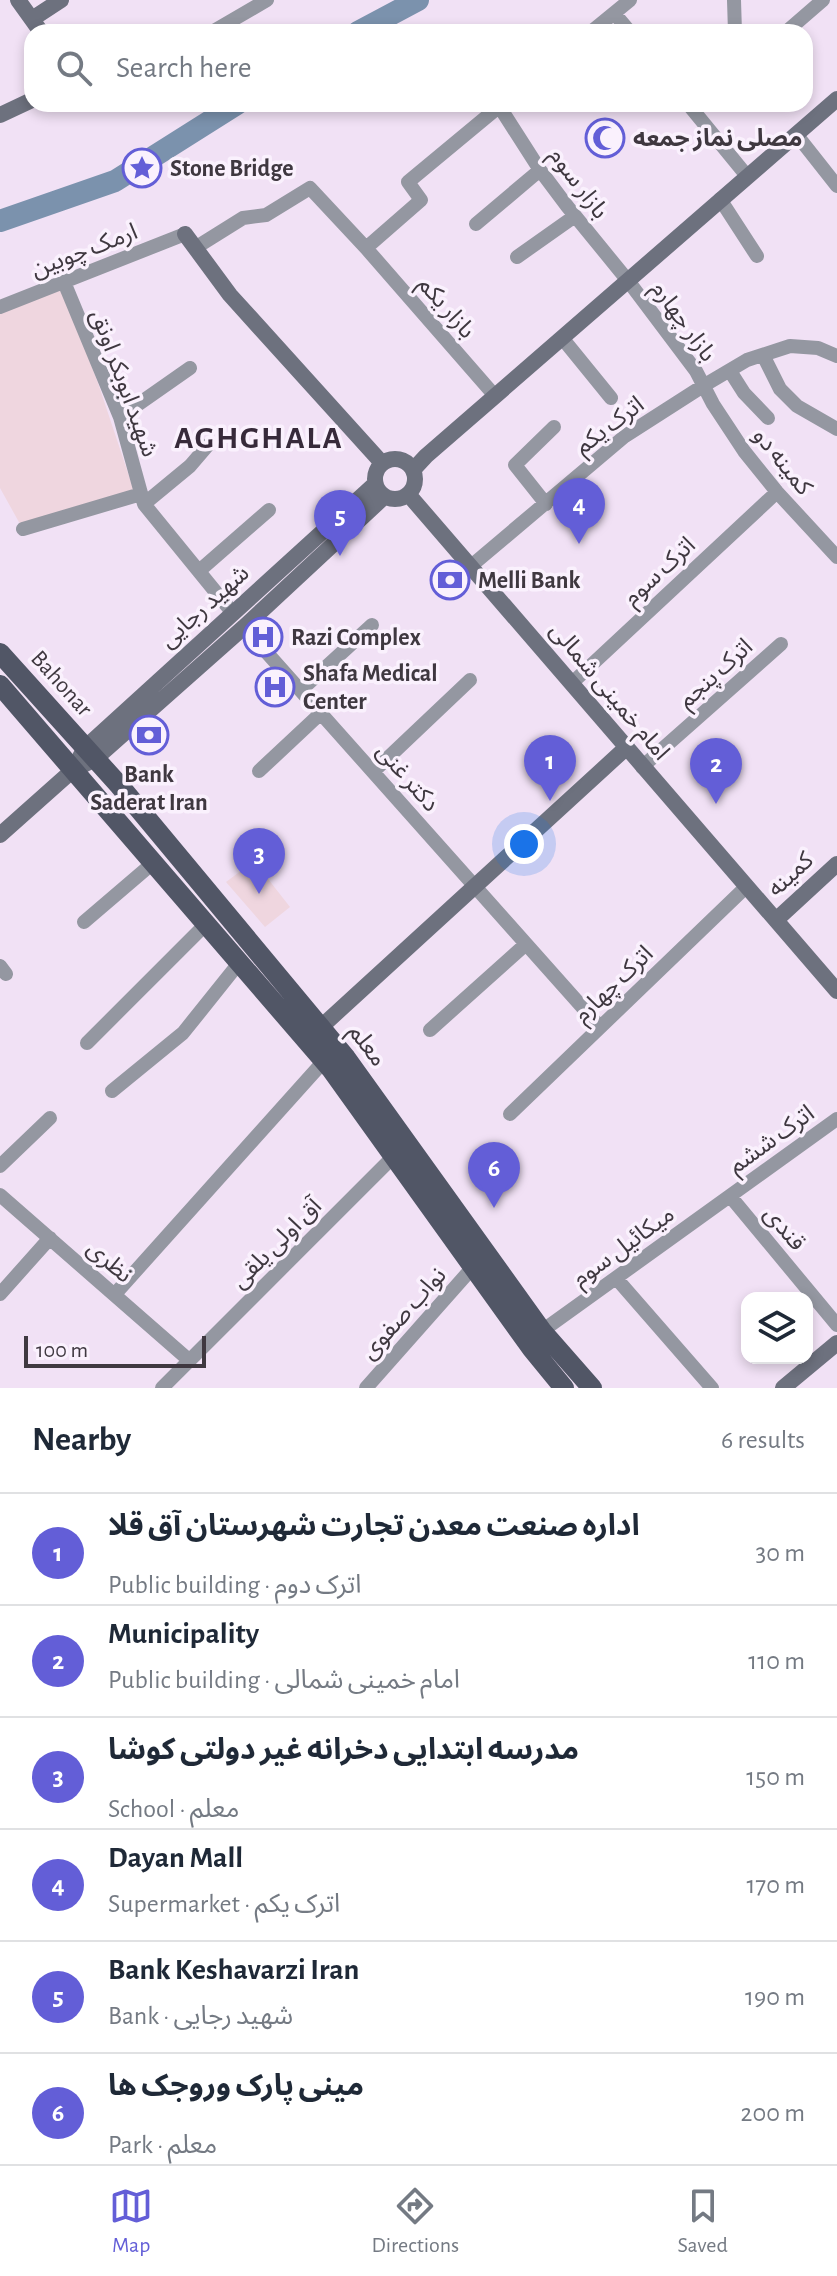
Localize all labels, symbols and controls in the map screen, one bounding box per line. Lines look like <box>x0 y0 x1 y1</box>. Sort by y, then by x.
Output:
search box <box>24 24 813 112</box>
icon: search <box>52 46 96 90</box>
text: Search here <box>116 53 252 83</box>
mosque icon: مصلی نماز جمعه <box>584 117 626 159</box>
place label: مصلی نماز جمعه <box>633 127 802 152</box>
street label: بازار سوم <box>540 144 612 227</box>
place icon: Stone Bridge <box>121 147 163 189</box>
place label: Stone Bridge <box>170 157 293 181</box>
street label: ارمک چوبین <box>28 220 142 284</box>
street label: بازار یکم <box>410 272 479 346</box>
street label: بازار چهارم <box>642 277 720 369</box>
street label: شهید ابوبکر اونق <box>84 307 162 461</box>
street label: اترک یکم <box>571 392 651 462</box>
district label: AGHGHALA <box>174 422 344 454</box>
street label: کمینه دو <box>747 423 817 501</box>
pin: 4 <box>553 478 605 544</box>
pin: 5 <box>314 490 366 556</box>
street label: اترک سوم <box>619 533 704 614</box>
bank icon: Melli Bank <box>429 559 471 601</box>
street label: شهید رجایی <box>156 561 254 653</box>
place label: Melli Bank <box>478 569 580 593</box>
hospital icon: Razi Complex <box>242 616 284 658</box>
street label: امام خمینی شمالی <box>541 618 673 768</box>
place label: Razi Complex <box>291 626 421 650</box>
street label: اترک پنجم <box>674 635 760 716</box>
street label: Bahonar <box>26 646 97 721</box>
place label: Shafa Medical Center <box>303 662 438 714</box>
hospital icon: Shafa Medical Center <box>254 666 296 708</box>
bank icon: Bank Saderat Iran <box>128 714 170 756</box>
pin: 1 <box>524 735 576 801</box>
pin: 2 <box>690 738 742 804</box>
street label: دکتر غنی <box>371 739 443 817</box>
place label: Bank Saderat Iran <box>90 763 208 815</box>
your location <box>504 824 544 864</box>
pin: 3 <box>233 828 285 894</box>
street label: کمینه <box>763 847 819 902</box>
street label: اترک چهارم <box>570 942 661 1031</box>
street label: معلم <box>341 1020 391 1074</box>
street label: اترک ششم <box>724 1101 821 1182</box>
pin: 6 <box>468 1142 520 1208</box>
street label: آق اولی یلقی <box>226 1192 328 1294</box>
street label: میکائیل سوم <box>568 1202 682 1296</box>
street label: قندی <box>758 1202 809 1256</box>
street label: نظری <box>81 1236 137 1288</box>
street label: نواب صفوی <box>357 1263 452 1365</box>
map controls <box>741 1292 813 1364</box>
button: layers <box>741 1292 813 1364</box>
scale bar <box>24 1332 206 1368</box>
text: 100 m <box>36 1339 88 1361</box>
text: Nearby <box>32 1423 131 1457</box>
text: 6 results <box>721 1427 805 1453</box>
text: اداره صنعت معدن تجارت شهرستان آق قلا <box>108 1511 640 1541</box>
text: 1 <box>53 1540 63 1566</box>
text: 30 m <box>755 1540 805 1566</box>
text: Public building · اترک دوم <box>108 1572 361 1598</box>
text: Municipality <box>108 1619 259 1649</box>
text: 2 <box>52 1648 64 1674</box>
text: 110 m <box>748 1648 805 1674</box>
text: Public building · امام خمینی شمالی <box>108 1667 460 1693</box>
text: مدرسه ابتدایی دخرانه غیر دولتی کوشا <box>108 1735 579 1765</box>
text: 3 <box>52 1764 64 1790</box>
text: 150 m <box>746 1764 805 1790</box>
text: School · معلم <box>108 1796 239 1822</box>
text: Dayan Mall <box>108 1843 243 1873</box>
text: 4 <box>51 1872 65 1898</box>
text: 170 m <box>746 1872 805 1898</box>
text: Supermarket · اترک یکم <box>108 1891 340 1917</box>
text: Bank Keshavarzi Iran <box>108 1955 359 1985</box>
text: 5 <box>52 1984 64 2010</box>
text: 190 m <box>745 1984 805 2010</box>
text: Bank · شهید رجایی <box>108 2003 293 2029</box>
text: مینی پارک وروجک ها <box>108 2071 364 2101</box>
text: 6 <box>52 2100 64 2126</box>
text: 200 m <box>741 2100 805 2126</box>
text: Park · معلم <box>108 2132 217 2158</box>
tab: Map <box>109 2184 153 2258</box>
tab: Directions <box>371 2184 459 2258</box>
tab: Saved <box>677 2184 728 2258</box>

